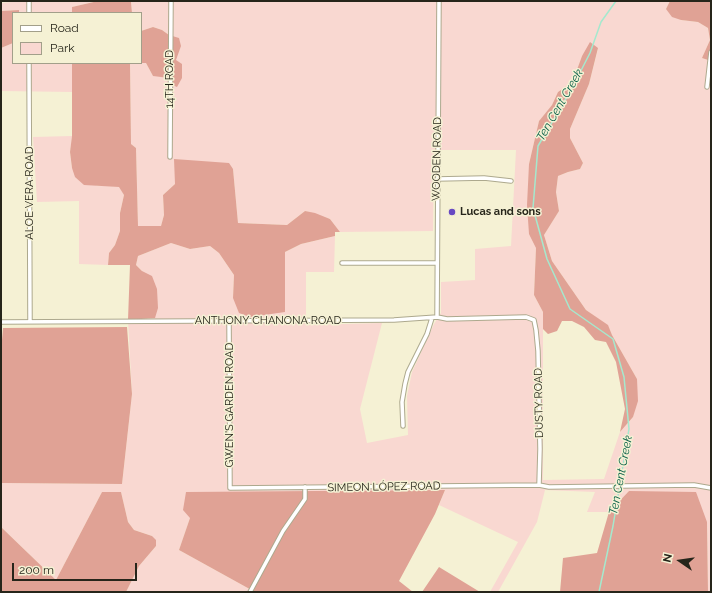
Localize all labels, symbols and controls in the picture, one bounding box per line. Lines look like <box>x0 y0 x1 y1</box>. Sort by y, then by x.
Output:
legend <box>12 12 142 64</box>
text: Road <box>50 21 79 35</box>
text: Park <box>50 41 75 55</box>
street label: 14TH ROAD <box>163 50 177 108</box>
water label: Ten Cent Creek <box>534 66 586 144</box>
street label: WOODEN ROAD <box>430 117 444 201</box>
street label: ALOE VERA ROAD <box>23 146 37 240</box>
place label: Lucas and sons <box>460 205 541 219</box>
marker: Lucas and sons <box>447 207 457 217</box>
street label: ANTHONY CHANONA ROAD <box>195 314 341 328</box>
street label: GWEN'S GARDEN ROAD <box>223 343 237 467</box>
street label: DUSTY ROAD <box>532 368 546 438</box>
water label: Ten Cent Creek <box>606 434 636 516</box>
street label: SIMEON LÓPEZ ROAD <box>327 479 441 495</box>
north arrow <box>660 541 700 581</box>
text: N <box>661 553 675 564</box>
scale bar <box>14 555 139 581</box>
text: 200 m <box>19 563 54 577</box>

